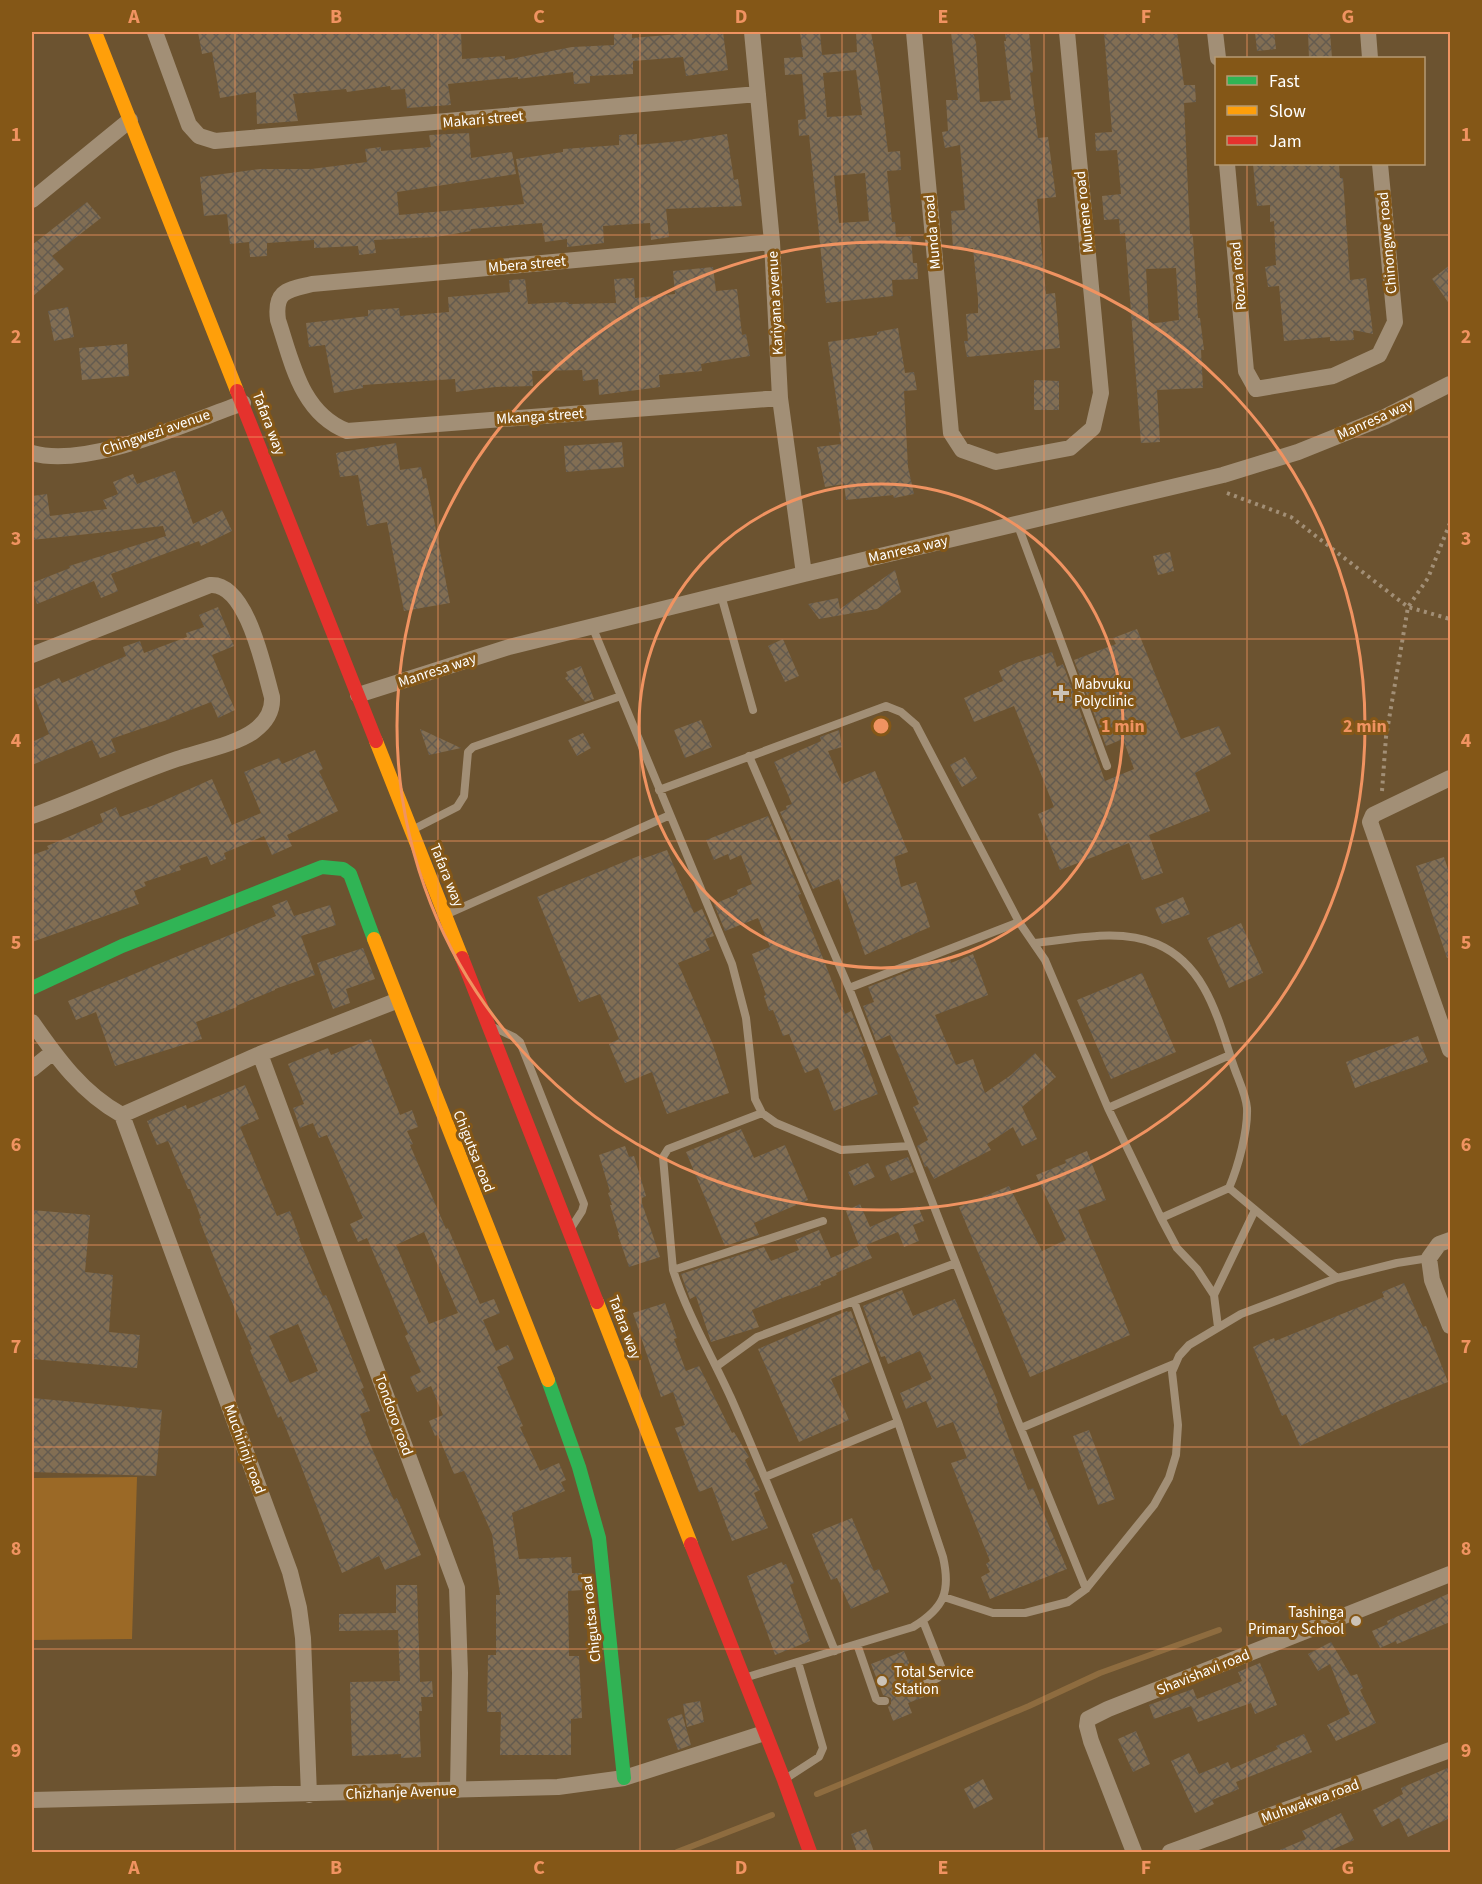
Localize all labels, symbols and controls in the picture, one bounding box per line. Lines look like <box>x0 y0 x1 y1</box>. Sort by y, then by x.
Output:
text: A <box>127 3 140 31</box>
text: B <box>330 3 342 31</box>
text: C <box>533 3 545 31</box>
text: D <box>735 3 747 31</box>
text: E <box>938 3 948 31</box>
text: F <box>1141 3 1151 31</box>
text: G <box>1342 3 1354 31</box>
legend <box>1215 57 1425 165</box>
text: Fast <box>1269 69 1300 94</box>
text: Slow <box>1269 99 1306 124</box>
street label: Makari street <box>442 106 524 133</box>
text: 1 <box>11 121 21 149</box>
text: 1 <box>1461 121 1471 149</box>
text: Jam <box>1269 129 1302 154</box>
street label: Munene road <box>1070 170 1099 254</box>
street label: Chinongwe road <box>1373 191 1402 295</box>
street label: Munda road <box>919 194 946 270</box>
street label: Rozva road <box>1225 241 1252 311</box>
street label: Mbera street <box>487 251 567 278</box>
street label: Kariyana avenue <box>762 251 789 355</box>
text: 2 <box>11 323 21 351</box>
text: 2 <box>1461 323 1471 351</box>
street label: Tafara way <box>247 388 290 458</box>
street label: Manresa way <box>1334 393 1417 446</box>
street label: Mkanga street <box>496 403 585 430</box>
street label: Chingwezi avenue <box>99 404 213 461</box>
text: 3 <box>11 525 21 553</box>
text: 3 <box>1461 525 1471 553</box>
street label: Manresa way <box>866 530 950 569</box>
street label: Manresa way <box>395 648 479 693</box>
place label: Mabvuku Polyclinic <box>1074 674 1134 712</box>
marker: Mabvuku Polyclinic <box>1052 684 1070 702</box>
text: 1 min <box>1101 714 1145 739</box>
text: 2 min <box>1343 714 1387 739</box>
centre of rings <box>871 716 891 736</box>
text: 4 <box>11 727 22 755</box>
text: 4 <box>1461 727 1472 755</box>
street label: Tafara way <box>424 840 469 910</box>
text: 5 <box>11 929 21 957</box>
text: 5 <box>1461 929 1471 957</box>
street label: Chigutsa road <box>448 1107 500 1195</box>
text: 6 <box>11 1131 21 1159</box>
text: 6 <box>1461 1131 1471 1159</box>
street label: Tafara way <box>603 1292 646 1362</box>
text: 7 <box>11 1333 21 1361</box>
text: 7 <box>1461 1333 1471 1361</box>
street label: Tondoro road <box>369 1372 418 1459</box>
street label: Muchirinji road <box>219 1401 270 1497</box>
text: 8 <box>11 1535 21 1563</box>
text: 8 <box>1461 1535 1471 1563</box>
street label: Chigutsa road <box>577 1575 606 1663</box>
place label: Tashinga Primary School <box>1248 1602 1344 1640</box>
marker: Tashinga Primary School <box>1349 1614 1363 1628</box>
street label: Shavishavi road <box>1153 1644 1253 1701</box>
place label: Total Service Station <box>894 1662 974 1700</box>
marker: Total Service Station <box>875 1674 889 1688</box>
text: 9 <box>11 1737 21 1765</box>
text: 9 <box>1461 1737 1471 1765</box>
street label: Muhwakwa road <box>1258 1774 1362 1829</box>
street label: Chizhanje Avenue <box>345 1780 457 1805</box>
text: A <box>127 1854 140 1882</box>
text: B <box>330 1854 342 1882</box>
text: C <box>533 1854 545 1882</box>
text: D <box>735 1854 747 1882</box>
text: E <box>938 1854 948 1882</box>
text: F <box>1141 1854 1151 1882</box>
text: G <box>1342 1854 1354 1882</box>

